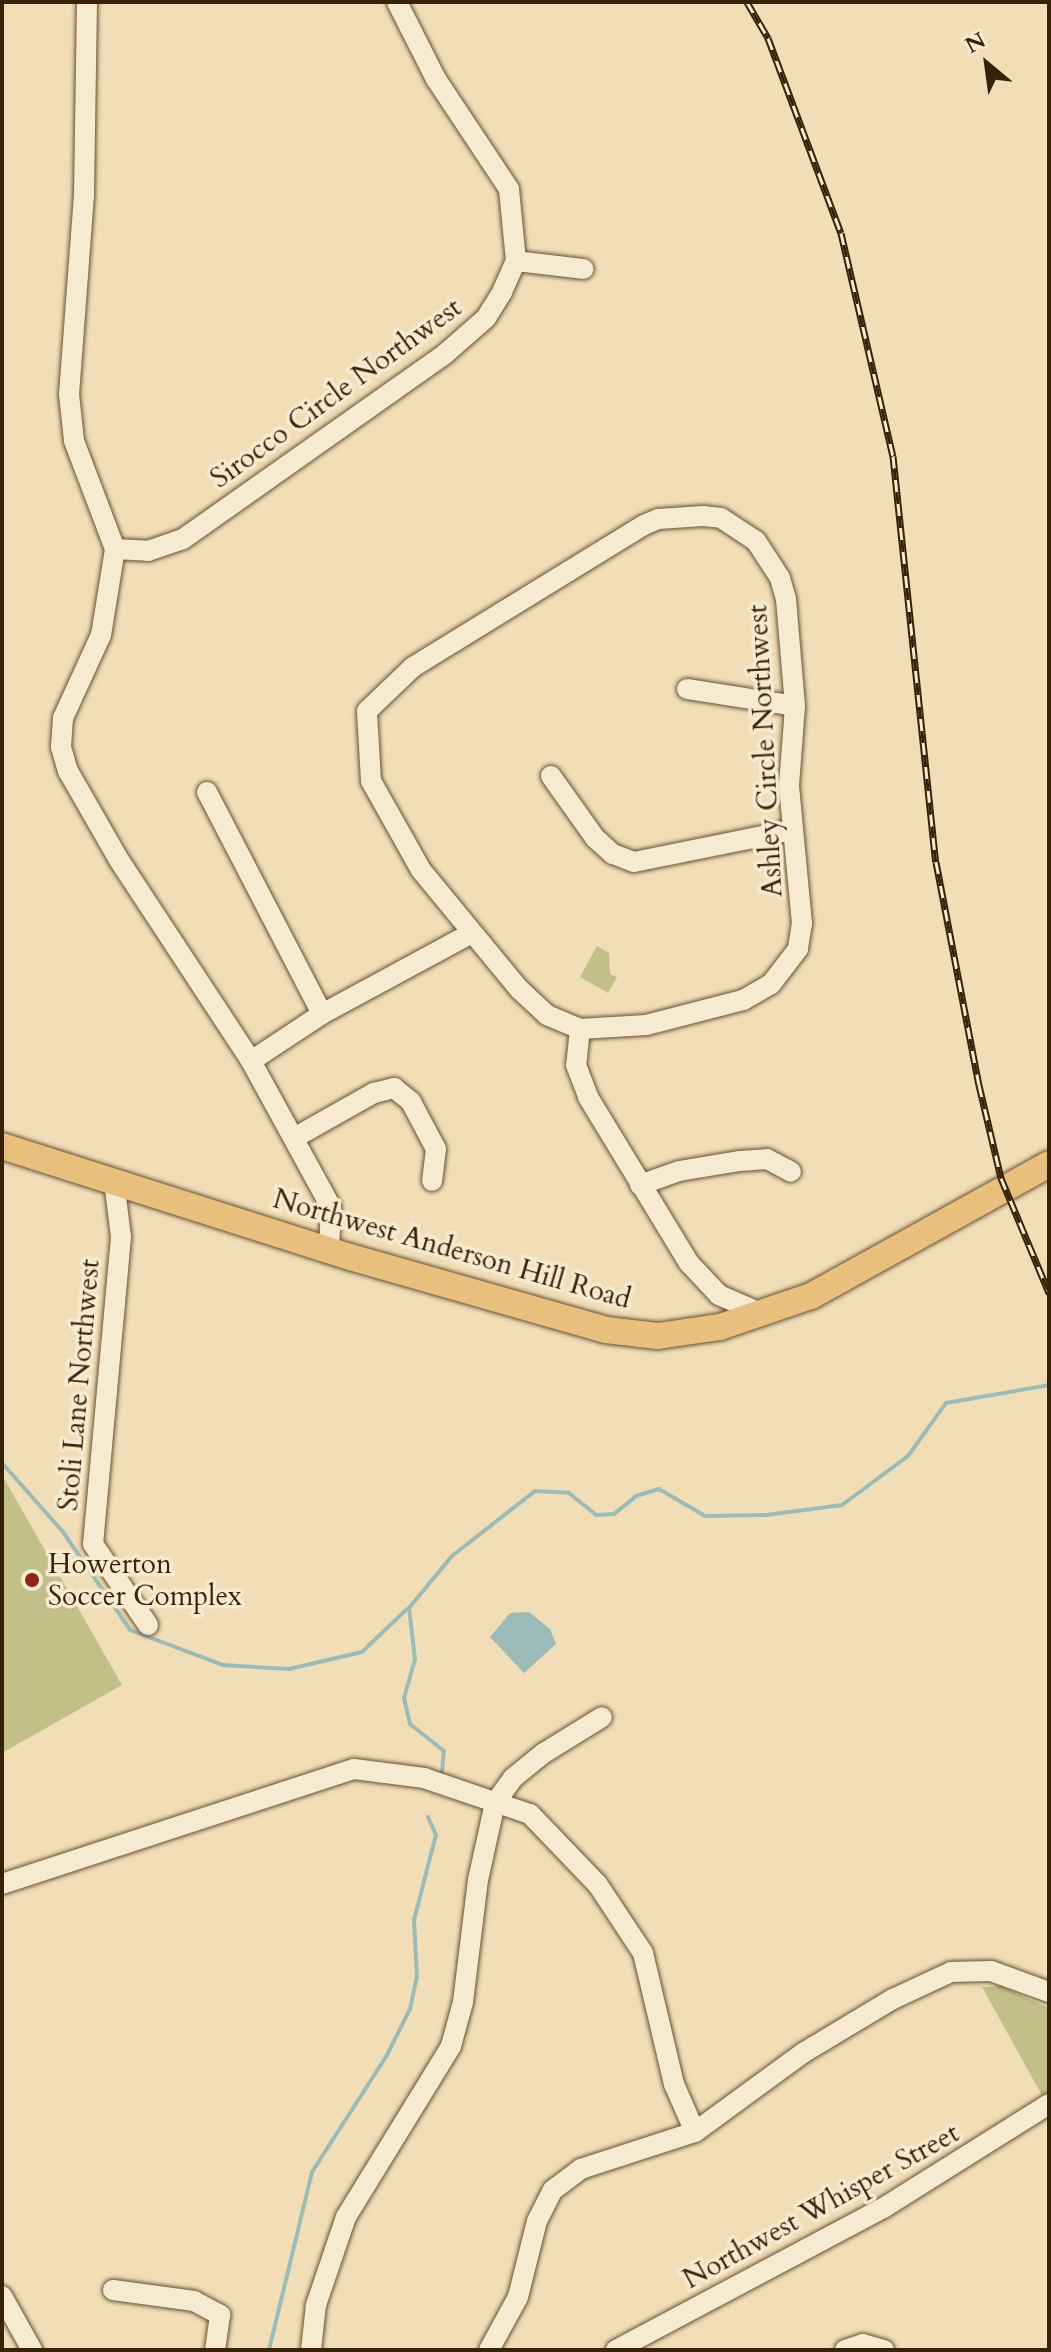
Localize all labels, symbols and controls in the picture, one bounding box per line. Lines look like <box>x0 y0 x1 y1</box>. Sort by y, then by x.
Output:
north arrow <box>947 24 1027 104</box>
text: N <box>960 25 991 61</box>
street label: Sirocco Circle Northwest <box>204 291 468 495</box>
street label: Ashley Circle Northwest <box>741 604 789 898</box>
street label: Northwest Anderson Hill Road <box>269 1182 635 1316</box>
street label: Stoli Lane Northwest <box>51 1258 107 1512</box>
place label: Howerton Soccer Complex <box>48 1547 242 1613</box>
marker: Howerton Soccer Complex <box>23 1571 41 1589</box>
street label: Northwest Whisper Street <box>677 2116 965 2296</box>

